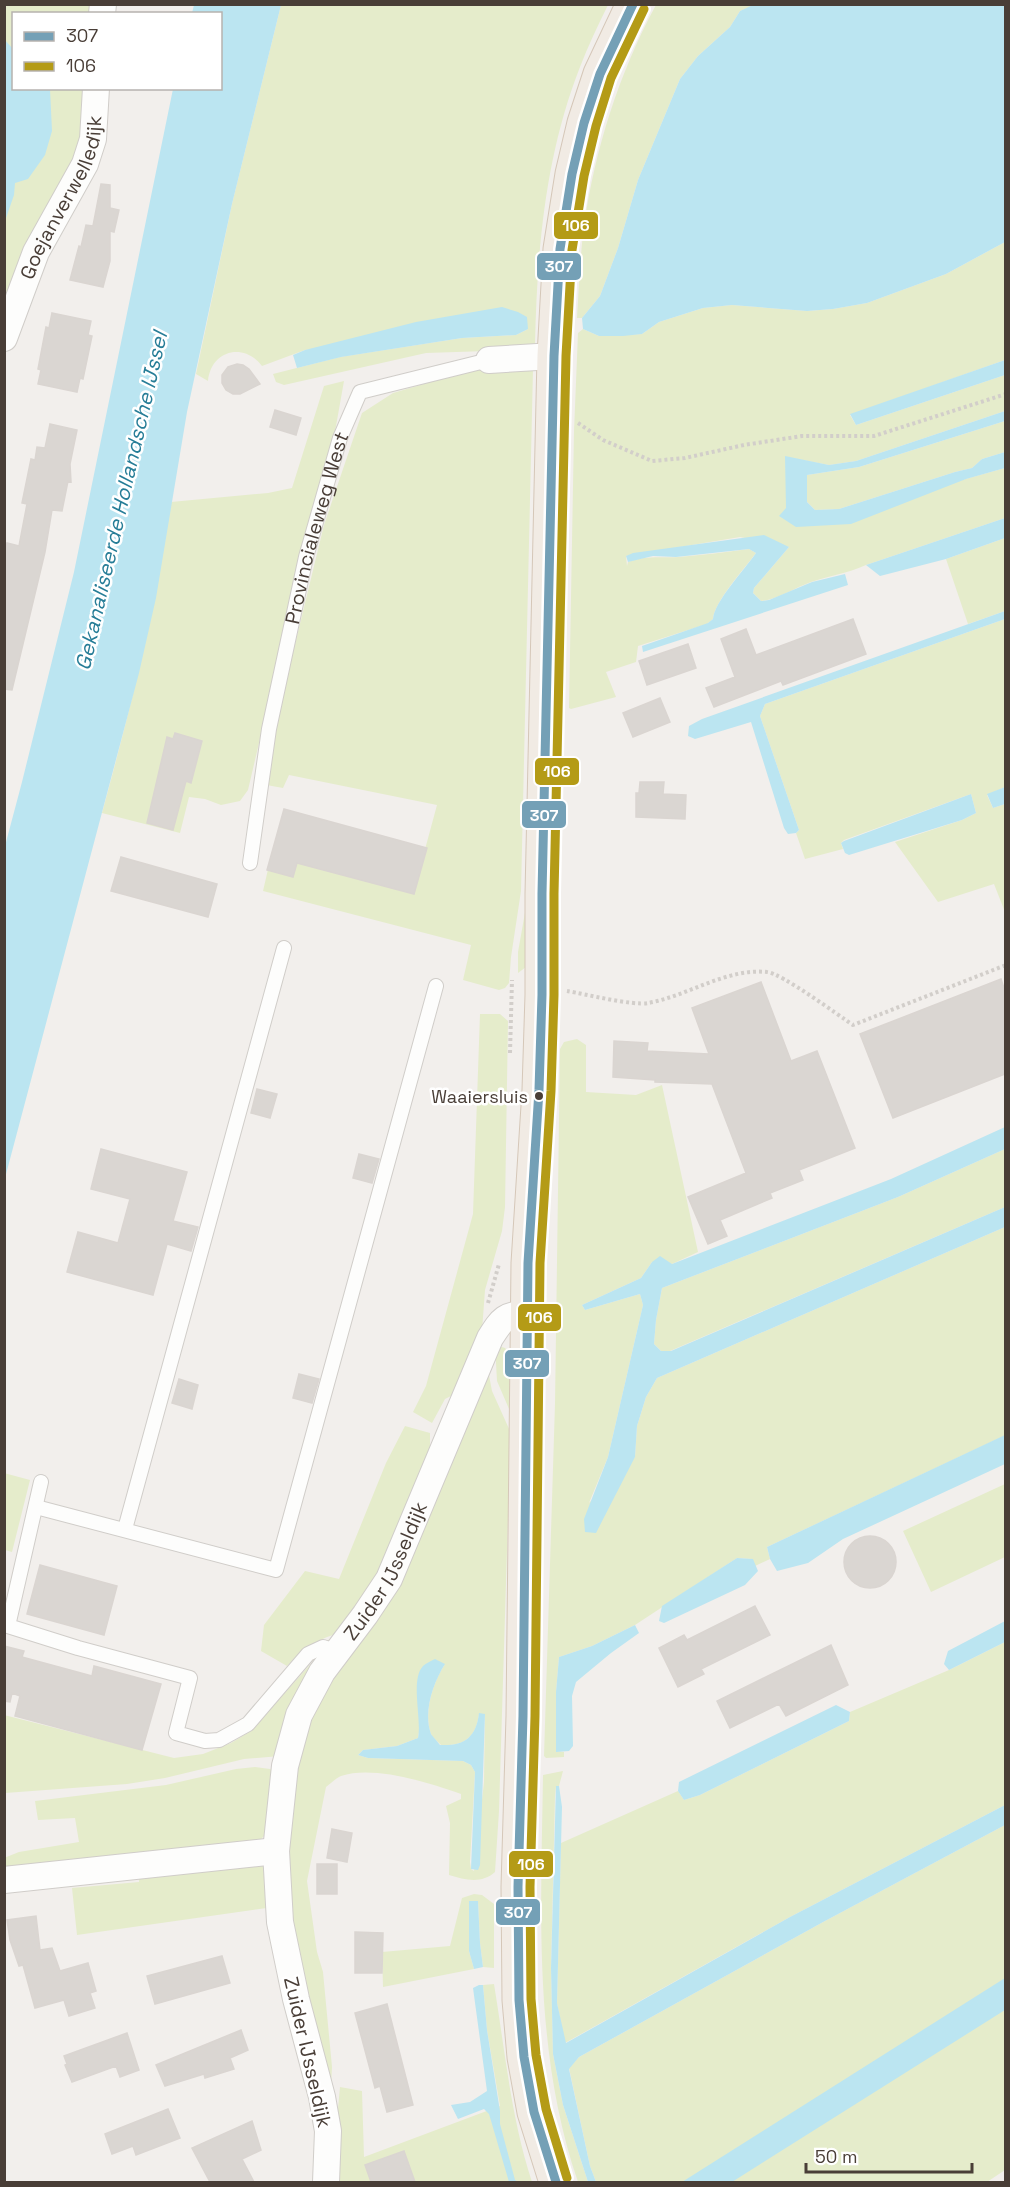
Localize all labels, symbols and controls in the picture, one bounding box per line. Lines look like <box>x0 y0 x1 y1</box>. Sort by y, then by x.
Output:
legend <box>12 12 222 90</box>
text: 307 <box>66 24 98 47</box>
text: 106 <box>66 54 96 77</box>
street label: Goejanverwelledijk <box>14 115 107 283</box>
line badge: 106 <box>553 211 599 240</box>
text: 106 <box>562 215 590 236</box>
line badge: 307 <box>536 252 582 281</box>
text: 307 <box>545 256 573 277</box>
water label: Gekanaliseerde Hollandsche IJssel <box>69 326 174 673</box>
street label: Provincialeweg West <box>279 427 354 627</box>
line badge: 106 <box>534 757 580 786</box>
text: 106 <box>543 761 571 782</box>
line badge: 307 <box>521 800 567 829</box>
text: 307 <box>530 805 558 826</box>
place label: Waaiersluis <box>431 1085 528 1108</box>
marker: Waaiersluis <box>533 1090 545 1102</box>
line badge: 106 <box>517 1303 562 1332</box>
text: 106 <box>525 1307 553 1328</box>
line badge: 307 <box>504 1349 550 1378</box>
text: 307 <box>513 1353 541 1374</box>
street label: Zuider IJsseldijk <box>338 1498 433 1645</box>
line badge: 106 <box>508 1850 554 1878</box>
text: 106 <box>517 1854 545 1875</box>
line badge: 307 <box>495 1898 541 1926</box>
text: 307 <box>504 1902 532 1923</box>
street label: Zuider IJsseldijk <box>278 1974 338 2130</box>
scale bar <box>806 2136 972 2174</box>
text: 50 m <box>815 2145 857 2168</box>

